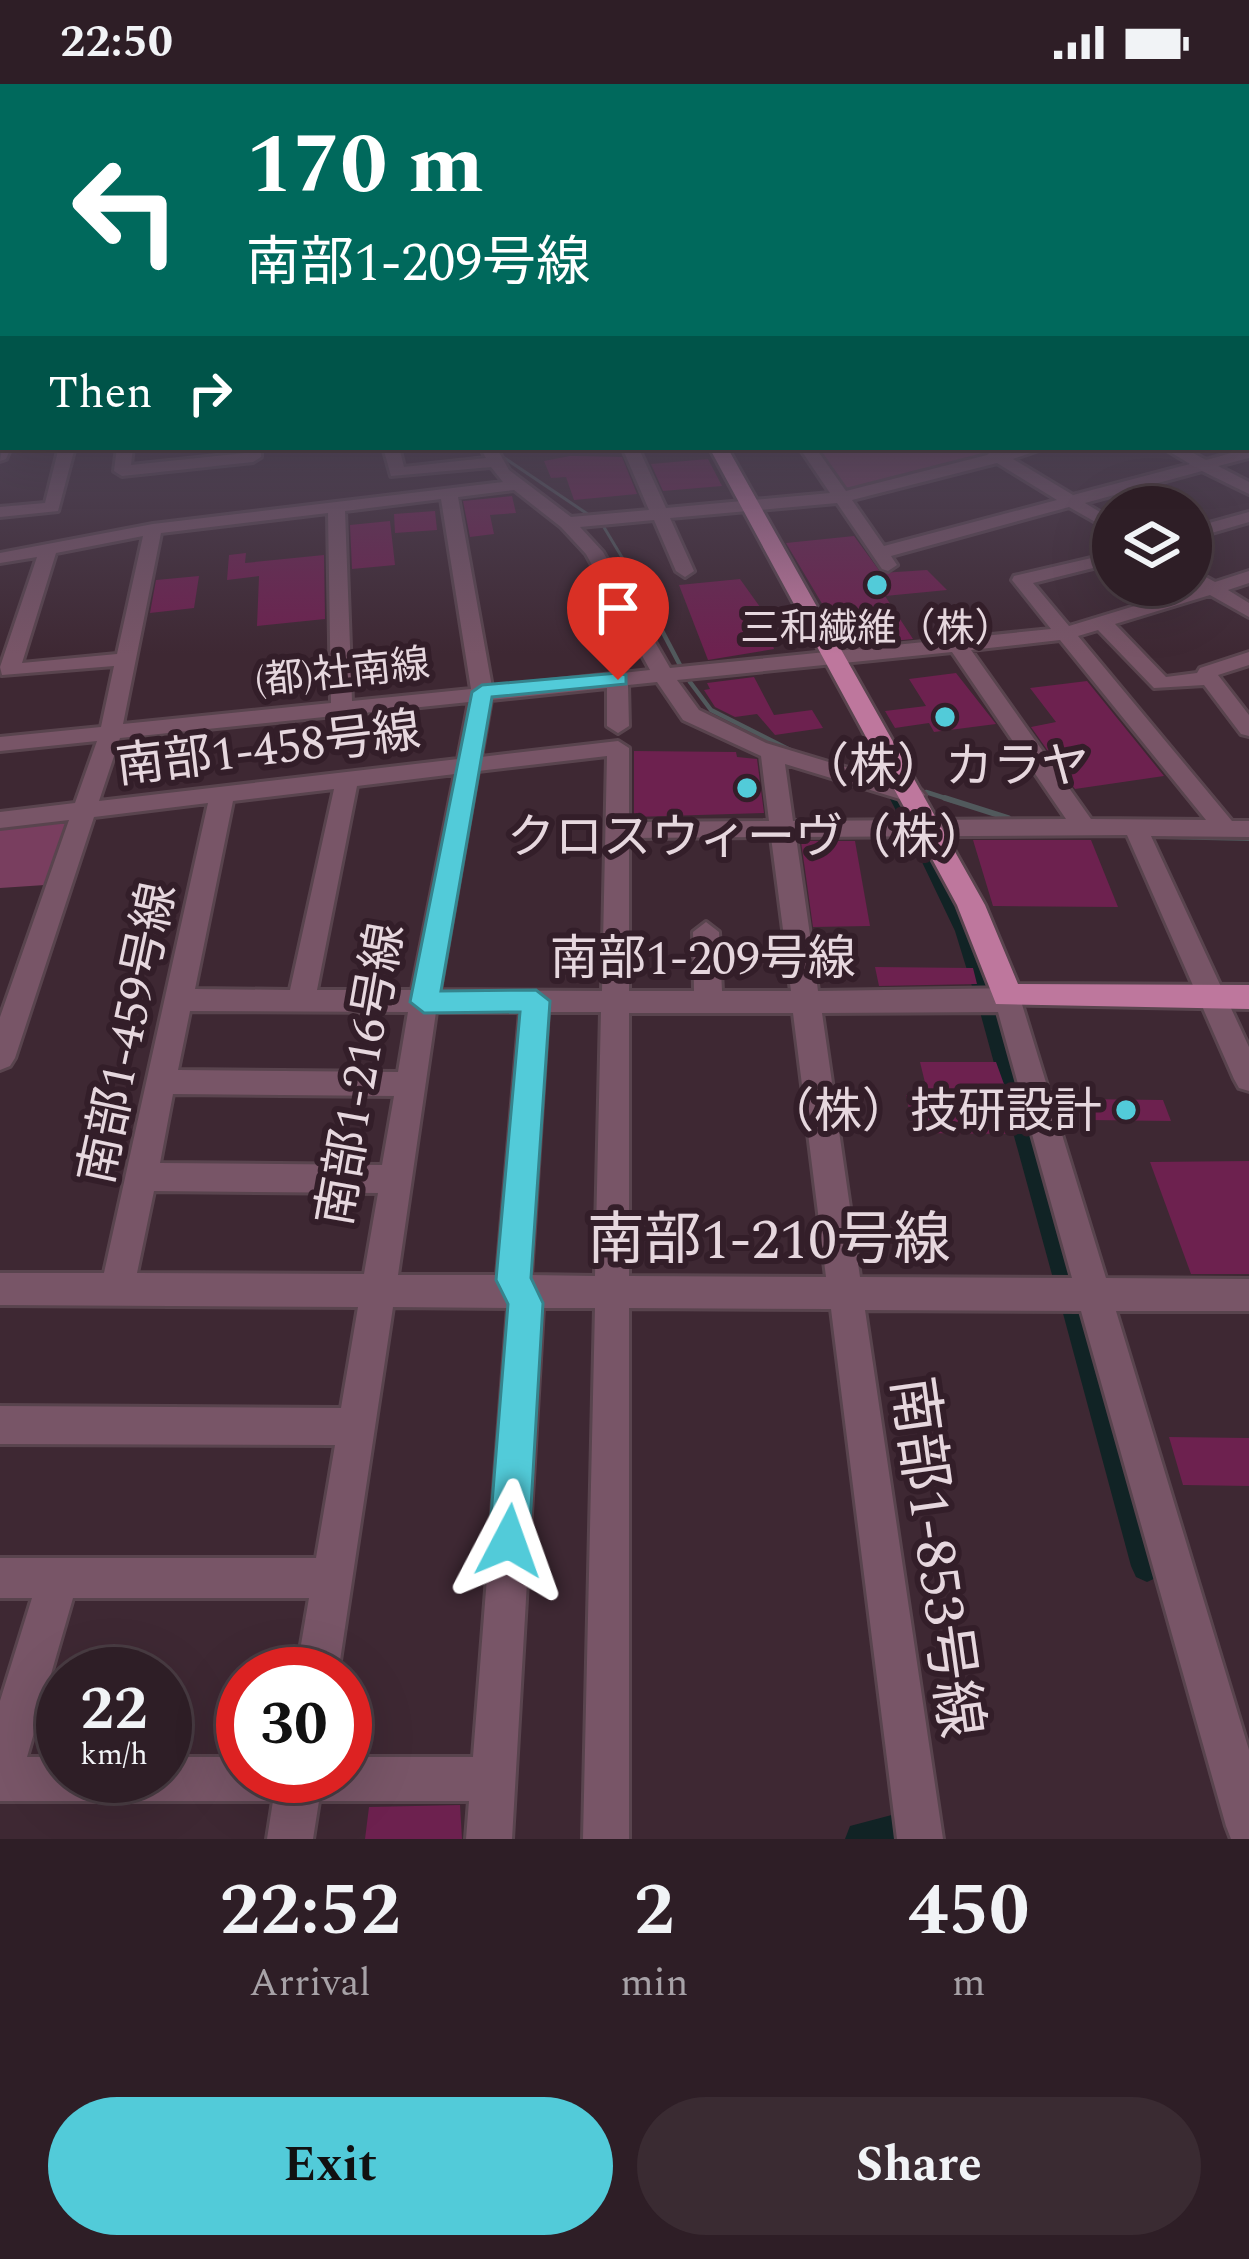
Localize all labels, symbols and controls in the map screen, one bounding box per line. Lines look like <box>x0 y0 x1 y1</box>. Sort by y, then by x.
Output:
text: 22:50 <box>60 8 173 77</box>
text: 170 m <box>246 102 484 230</box>
icon: left <box>48 132 204 288</box>
text: 南部1-209号線 <box>246 223 590 305</box>
text: Then <box>48 359 153 428</box>
icon: right <box>177 360 243 426</box>
map controls <box>1092 486 1212 606</box>
button: layers <box>1092 486 1212 606</box>
pin <box>567 557 669 680</box>
marker: 三和繊維（株） <box>864 572 890 598</box>
icon: arrive <box>585 575 651 641</box>
place label: 三和繊維（株） <box>740 600 1014 659</box>
street label: (都)社南線 <box>252 635 433 712</box>
street label: 南部1-458号線 <box>112 695 425 804</box>
marker: （株）カラヤ <box>932 704 958 730</box>
place label: （株）カラヤ <box>801 731 1089 804</box>
marker: クロスウィーヴ（株） <box>734 775 760 801</box>
place label: クロスウィーヴ（株） <box>507 802 987 875</box>
street label: 南部1-459号線 <box>61 876 196 1191</box>
street label: 南部1-216号線 <box>299 917 424 1231</box>
street label: 南部1-209号線 <box>550 923 856 996</box>
place label: （株）技研設計 <box>766 1076 1102 1149</box>
marker: （株）技研設計 <box>1113 1097 1139 1123</box>
street label: 南部1-210号線 <box>587 1198 951 1284</box>
street label: 南部1-853号線 <box>867 1372 1003 1743</box>
position arrow <box>446 1478 572 1604</box>
speed limit sign: 30 <box>216 1647 372 1803</box>
text: 22 <box>80 1664 148 1756</box>
text: km/h <box>80 1732 148 1778</box>
text: 22:52 <box>220 1857 401 1966</box>
text: 2 <box>634 1857 675 1966</box>
text: 450 <box>908 1857 1029 1966</box>
text: Arrival <box>249 1954 371 2013</box>
text: min <box>620 1954 688 2013</box>
text: m <box>952 1954 985 2013</box>
button: Exit <box>48 2097 613 2235</box>
button: Share <box>637 2097 1201 2235</box>

